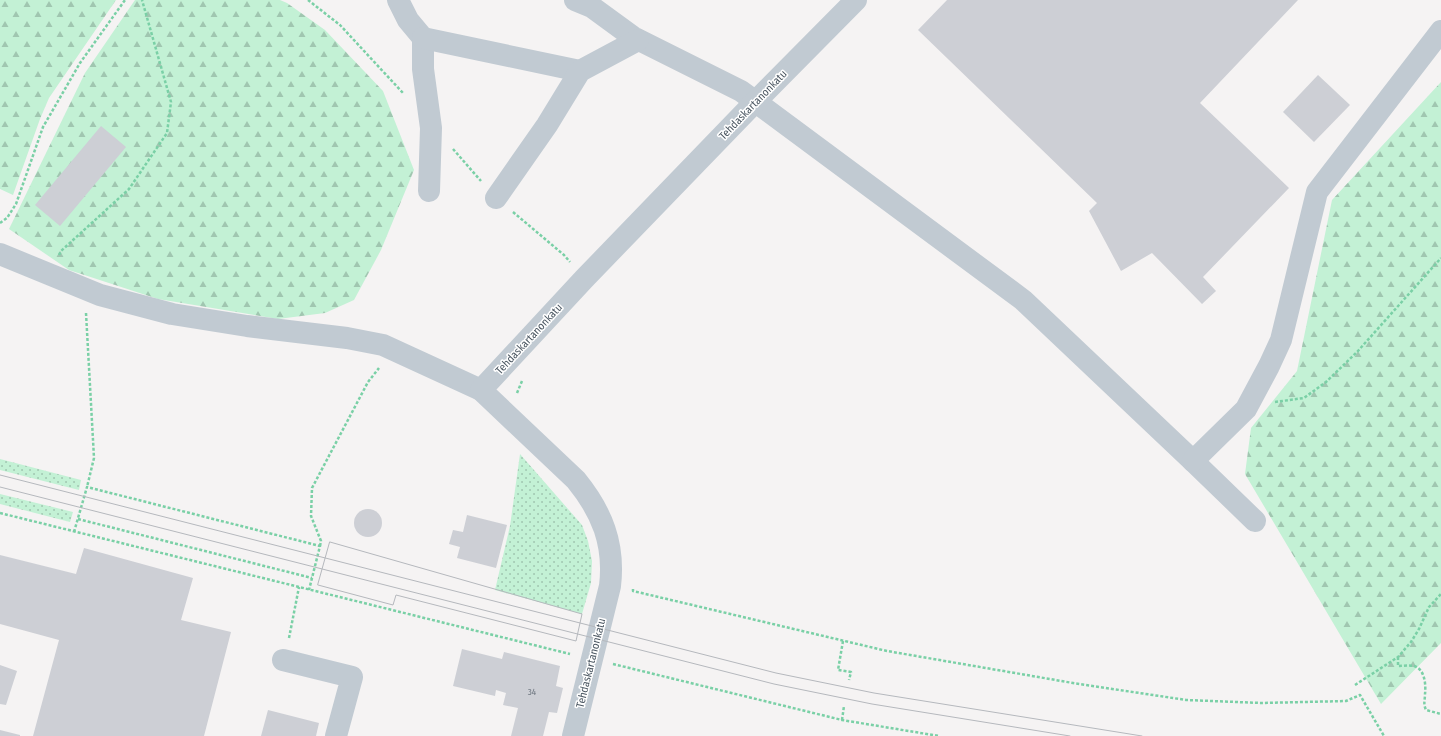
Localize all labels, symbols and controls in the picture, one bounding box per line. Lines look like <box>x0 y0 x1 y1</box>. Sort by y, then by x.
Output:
street label: Tehdaskartanonkatu <box>716 67 790 143</box>
street label: Tehdaskartanonkatu <box>493 301 565 377</box>
street label: Tehdaskartanonkatu <box>574 617 608 709</box>
house number: 34 <box>528 687 537 697</box>

